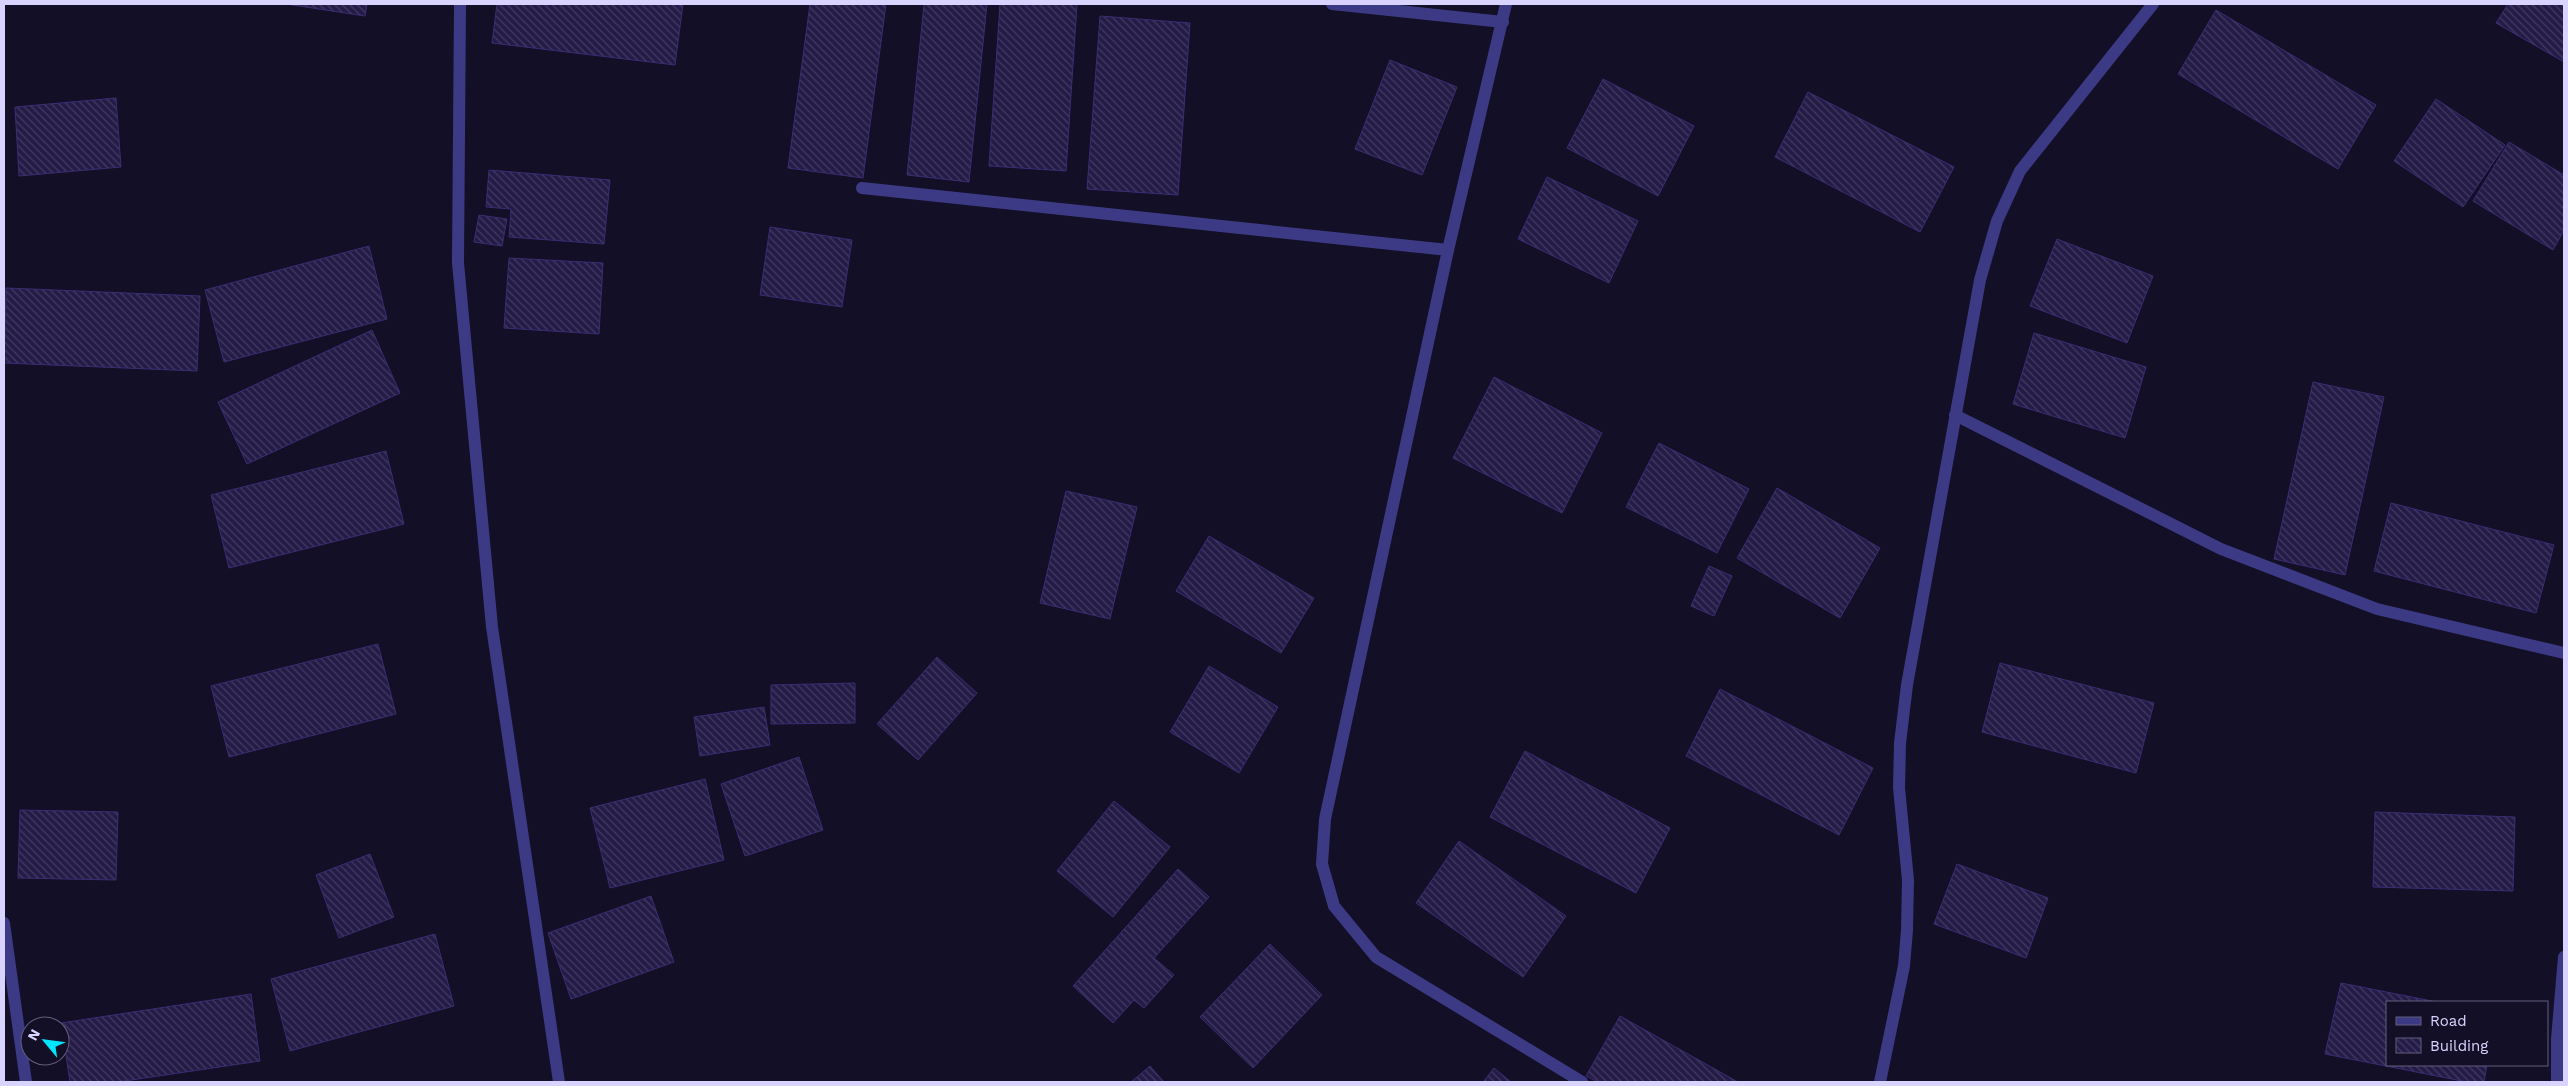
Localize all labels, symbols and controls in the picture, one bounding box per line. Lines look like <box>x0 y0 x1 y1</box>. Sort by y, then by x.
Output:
legend <box>2386 1001 2548 1066</box>
text: Road <box>2430 1012 2467 1030</box>
north arrow <box>20 1016 70 1066</box>
text: N <box>24 1026 43 1043</box>
text: Building <box>2430 1037 2488 1055</box>

